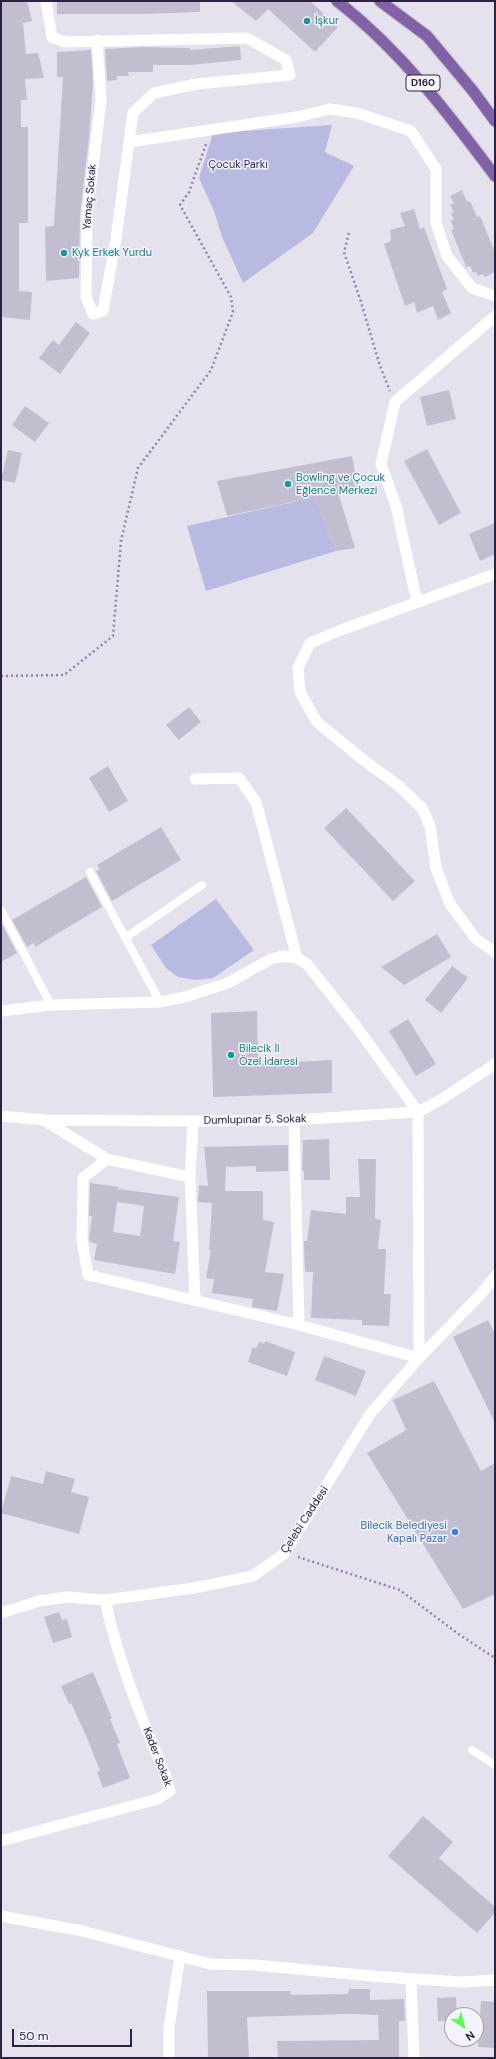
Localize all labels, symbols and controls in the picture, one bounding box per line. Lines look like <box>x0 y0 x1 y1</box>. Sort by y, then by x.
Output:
place label: İşkur <box>315 14 339 28</box>
marker: İşkur <box>302 16 312 26</box>
road number: D160 <box>406 75 440 91</box>
park label: Çocuk Parkı <box>208 158 268 172</box>
street label: Yamaç Sokak <box>81 163 99 231</box>
place label: Kyk Erkek Yurdu <box>72 246 152 260</box>
marker: Kyk Erkek Yurdu <box>59 248 69 258</box>
place label: Bowling ve Çocuk Eğlence Merkezi <box>296 471 385 497</box>
marker: Bowling ve Çocuk Eğlence Merkezi <box>283 479 293 489</box>
place label: Bilecik İl Özel İdaresi <box>239 1042 298 1068</box>
marker: Bilecik İl Özel İdaresi <box>226 1050 236 1060</box>
street label: Dumlupınar 5. Sokak <box>203 1113 307 1127</box>
street label: Çelebi Caddesi <box>278 1484 332 1556</box>
place label: Bilecik Belediyesi Kapalı Pazar <box>360 1519 447 1545</box>
marker: Bilecik Belediyesi Kapalı Pazar <box>450 1527 460 1537</box>
street label: Kader Sokak <box>140 1726 174 1788</box>
north arrow <box>444 2007 484 2047</box>
scale bar <box>14 2021 134 2047</box>
text: 50 m <box>19 2028 48 2044</box>
text: N <box>463 2028 478 2044</box>

